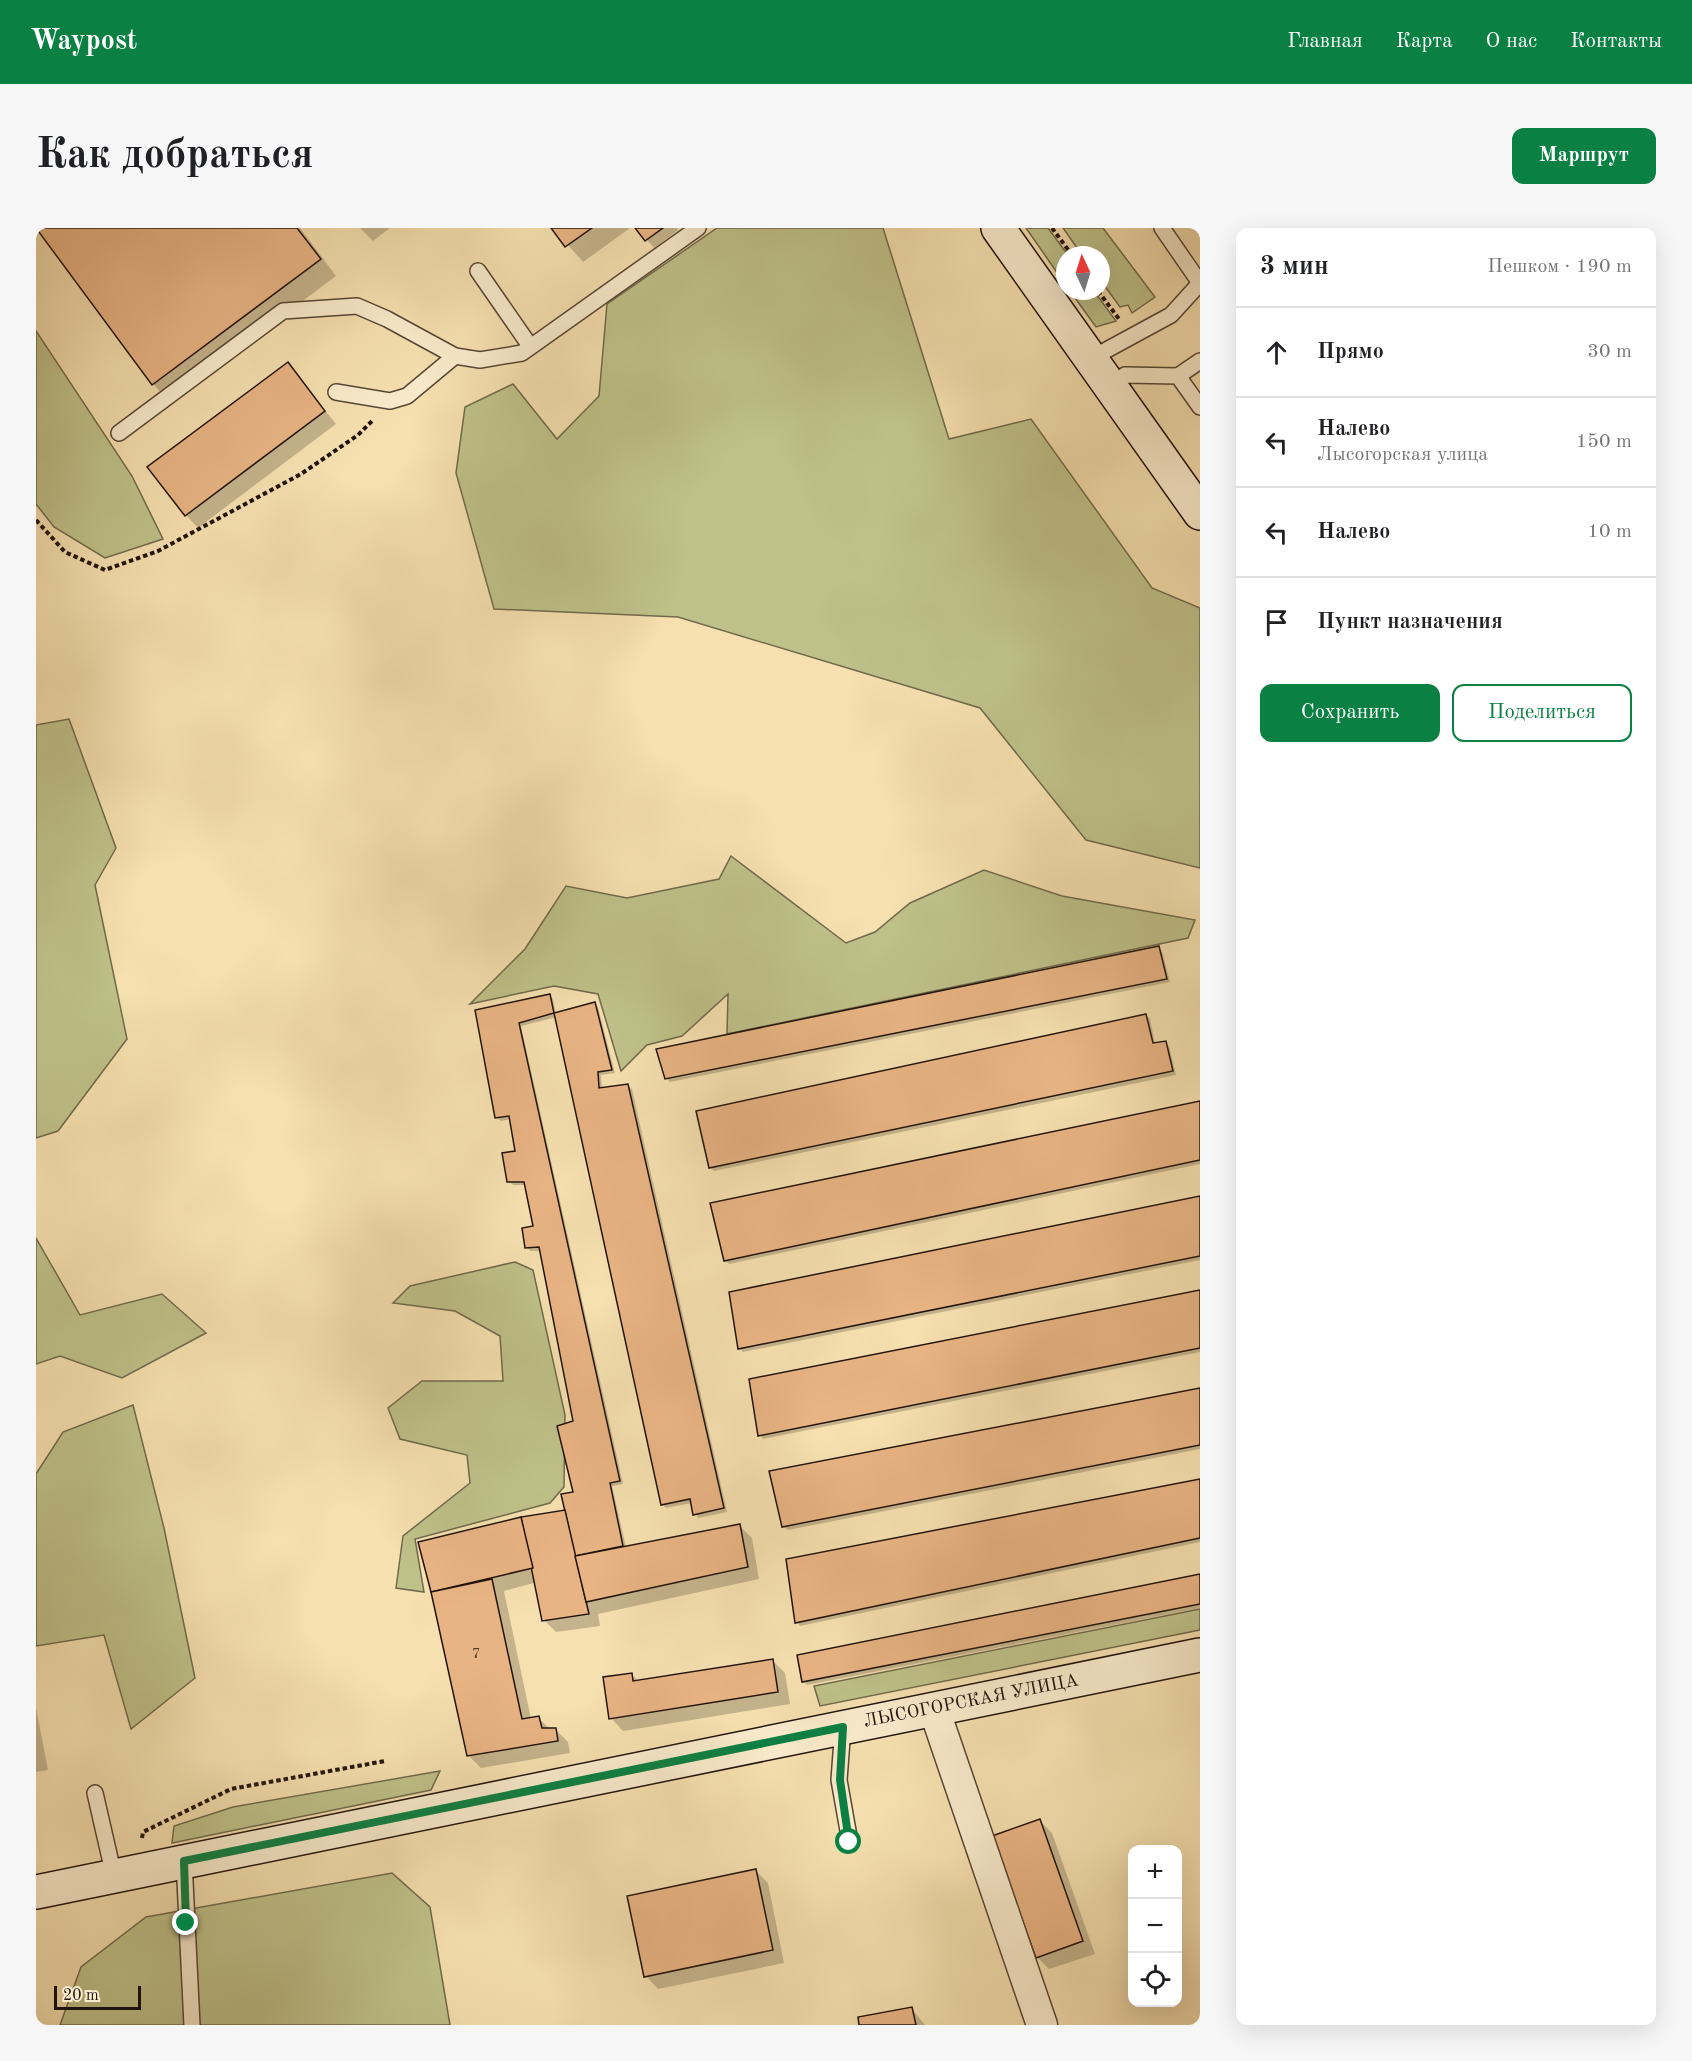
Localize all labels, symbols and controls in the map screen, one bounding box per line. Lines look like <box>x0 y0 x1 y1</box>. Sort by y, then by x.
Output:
text: Waypost <box>30 28 137 56</box>
text: Главная <box>1287 31 1363 52</box>
text: Карта <box>1396 31 1453 52</box>
text: О нас <box>1486 31 1537 52</box>
text: Контакты <box>1570 31 1662 52</box>
button: Маршрут <box>1512 128 1656 184</box>
text: Как добраться <box>36 135 313 177</box>
north arrow <box>1056 246 1110 300</box>
text: 3 мин <box>1260 254 1329 280</box>
text: Пешком · 190 m <box>1487 257 1632 277</box>
icon: ahead <box>1260 336 1293 369</box>
text: Прямо <box>1317 341 1384 363</box>
text: 30 m <box>1587 342 1632 362</box>
text: Налево <box>1317 418 1390 440</box>
icon: left <box>1260 426 1293 459</box>
text: 150 m <box>1576 432 1632 452</box>
text: Лысогорская улица <box>1317 445 1488 465</box>
icon: left <box>1260 516 1293 549</box>
text: Налево <box>1317 521 1390 543</box>
text: 10 m <box>1587 522 1632 542</box>
icon: arrive <box>1260 606 1293 639</box>
text: Пункт назначения <box>1317 611 1503 633</box>
button: Сохранить <box>1260 684 1440 742</box>
button: Поделиться <box>1452 684 1632 742</box>
house number: 7 <box>472 1647 480 1662</box>
street label: ЛЫСОГОРСКАЯ УЛИЦА <box>862 1671 1080 1731</box>
route start <box>835 1828 861 1854</box>
map controls <box>1128 1845 1182 2007</box>
button: + <box>1128 1845 1182 1899</box>
button: − <box>1128 1899 1182 1953</box>
route end <box>172 1909 198 1935</box>
button: locate <box>1128 1953 1182 2007</box>
scale bar <box>54 1983 141 2010</box>
text: 20 m <box>63 1988 99 2004</box>

